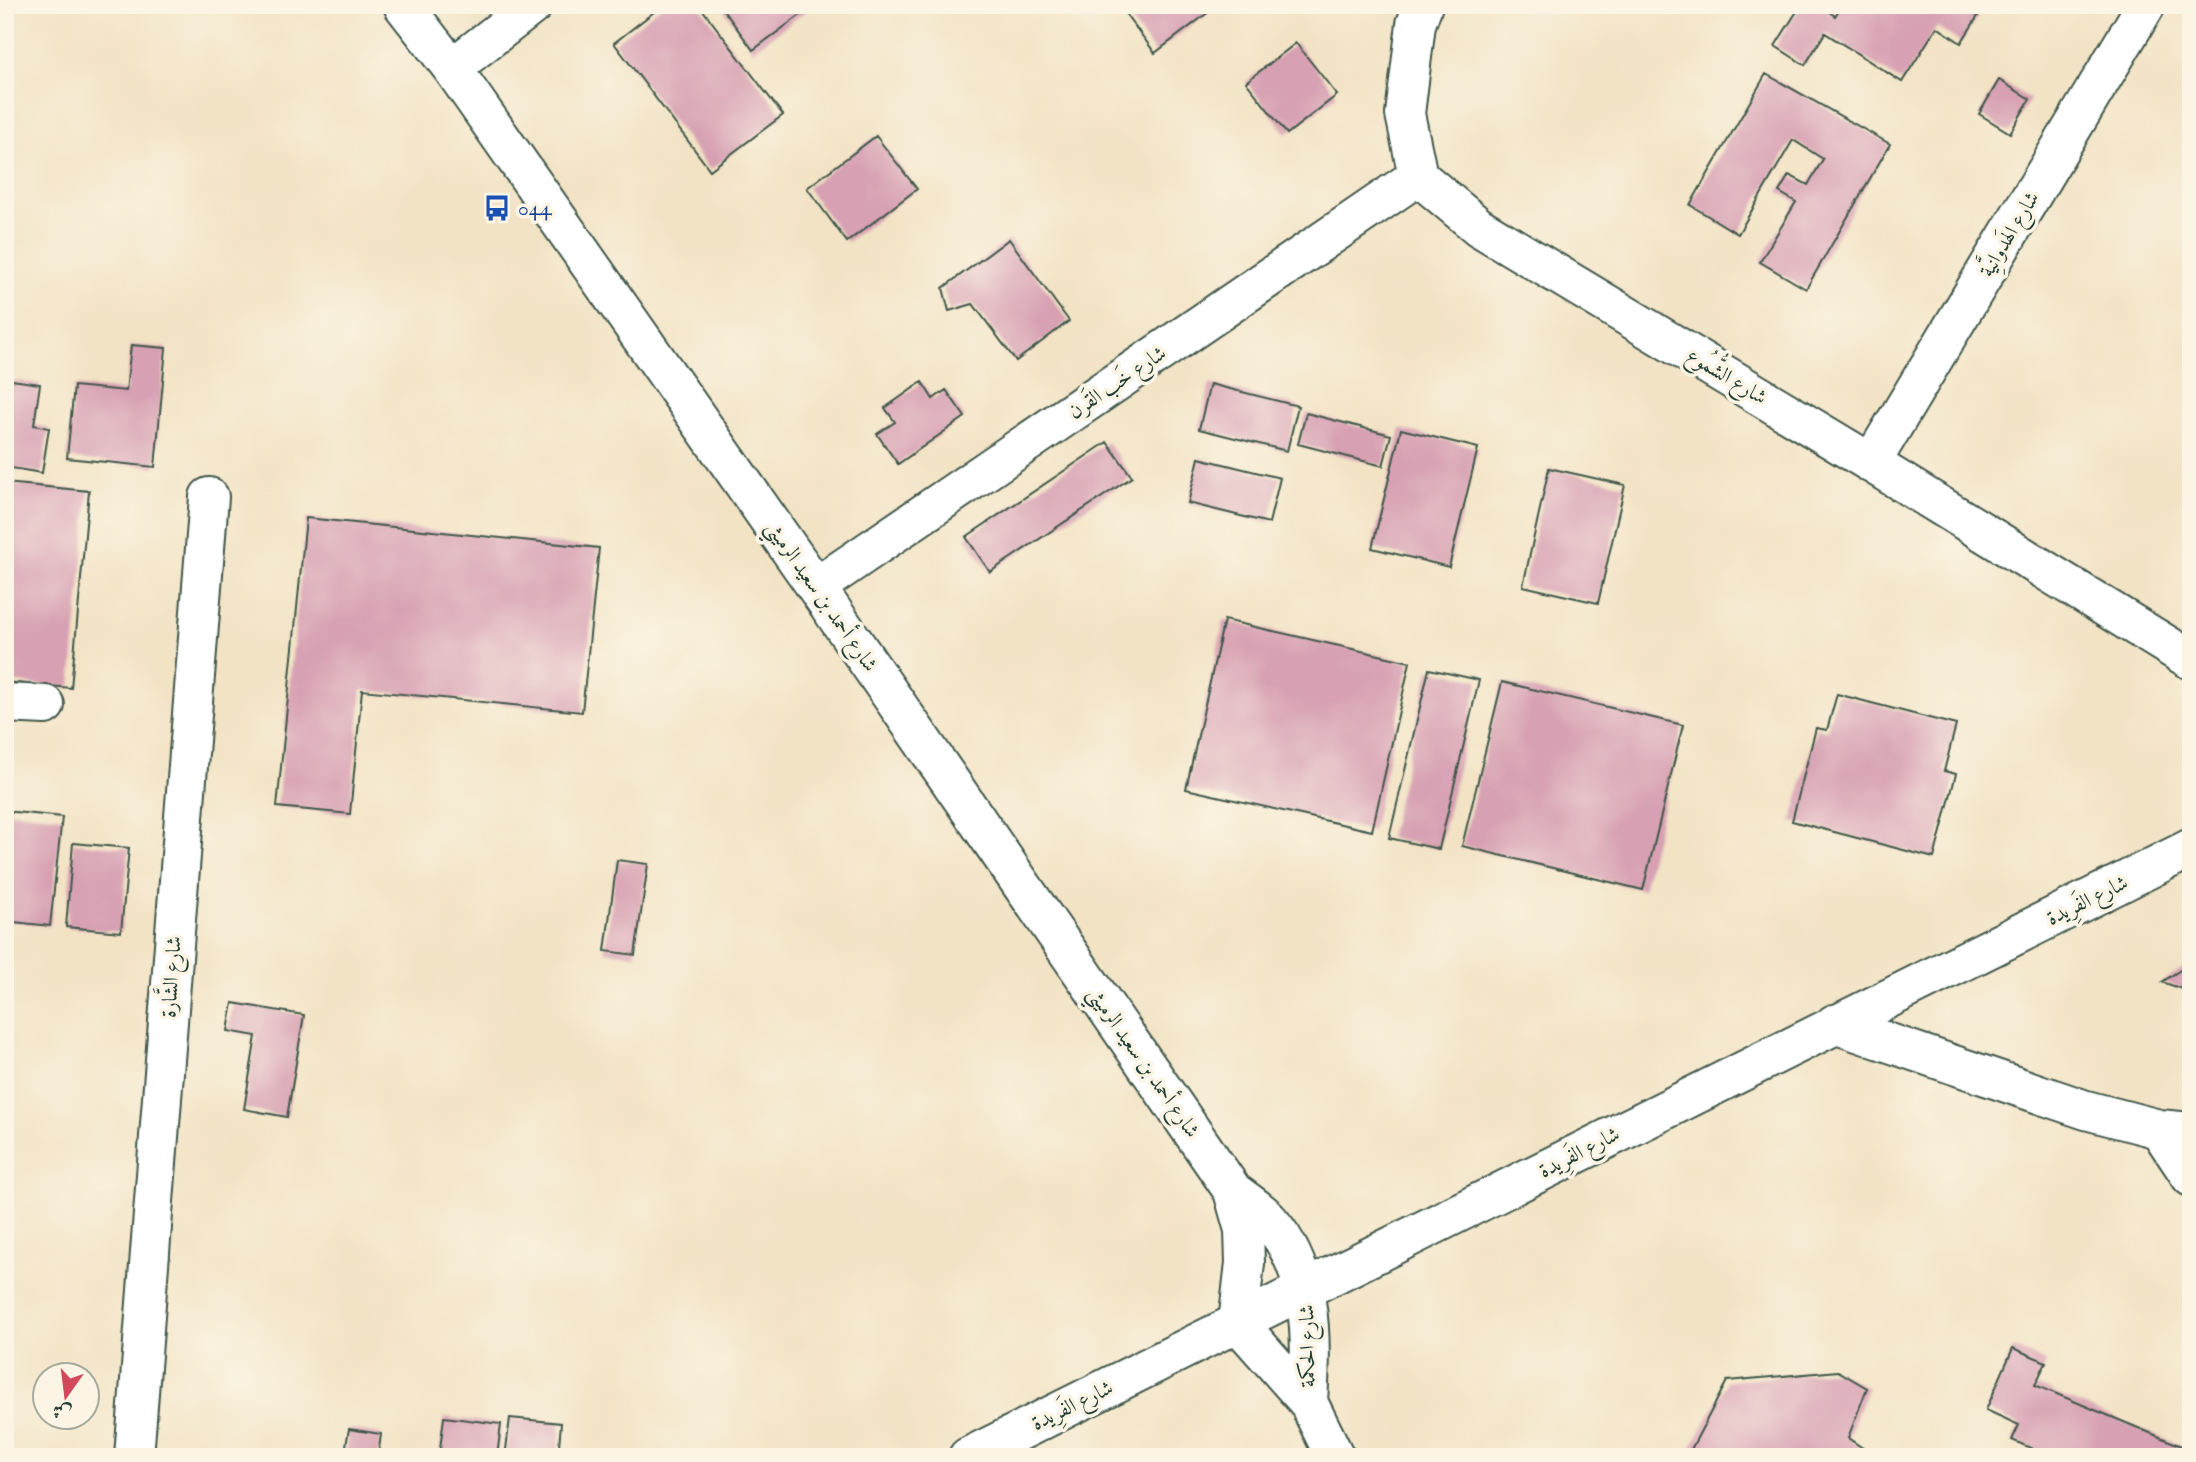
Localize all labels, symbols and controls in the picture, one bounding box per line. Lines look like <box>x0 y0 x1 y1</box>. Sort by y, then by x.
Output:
street label: شارع الهَدوانِيَّة <box>1969 184 2049 284</box>
bus stop icon: 044 <box>482 193 512 223</box>
place label: 044 <box>518 195 553 222</box>
street label: شارع الشُّمُوع <box>1679 335 1776 414</box>
street label: شارع خَب القَرن <box>1062 338 1174 429</box>
street label: شارع أحمد بن سعيد الرميثي <box>754 514 885 681</box>
street label: شارع الفَرِيدة <box>2041 867 2134 935</box>
street label: شارع الشَّارة <box>150 935 192 1019</box>
street label: شارع أحمد بن سعيد الرميثي <box>1076 980 1207 1147</box>
street label: شارع الفَرِيدة <box>1533 1119 1626 1188</box>
street label: شارع الحكمة <box>1293 1304 1326 1388</box>
north arrow <box>32 1360 102 1430</box>
street label: شارع الفَرِيدة <box>1026 1372 1119 1440</box>
text: ش <box>50 1398 74 1425</box>

